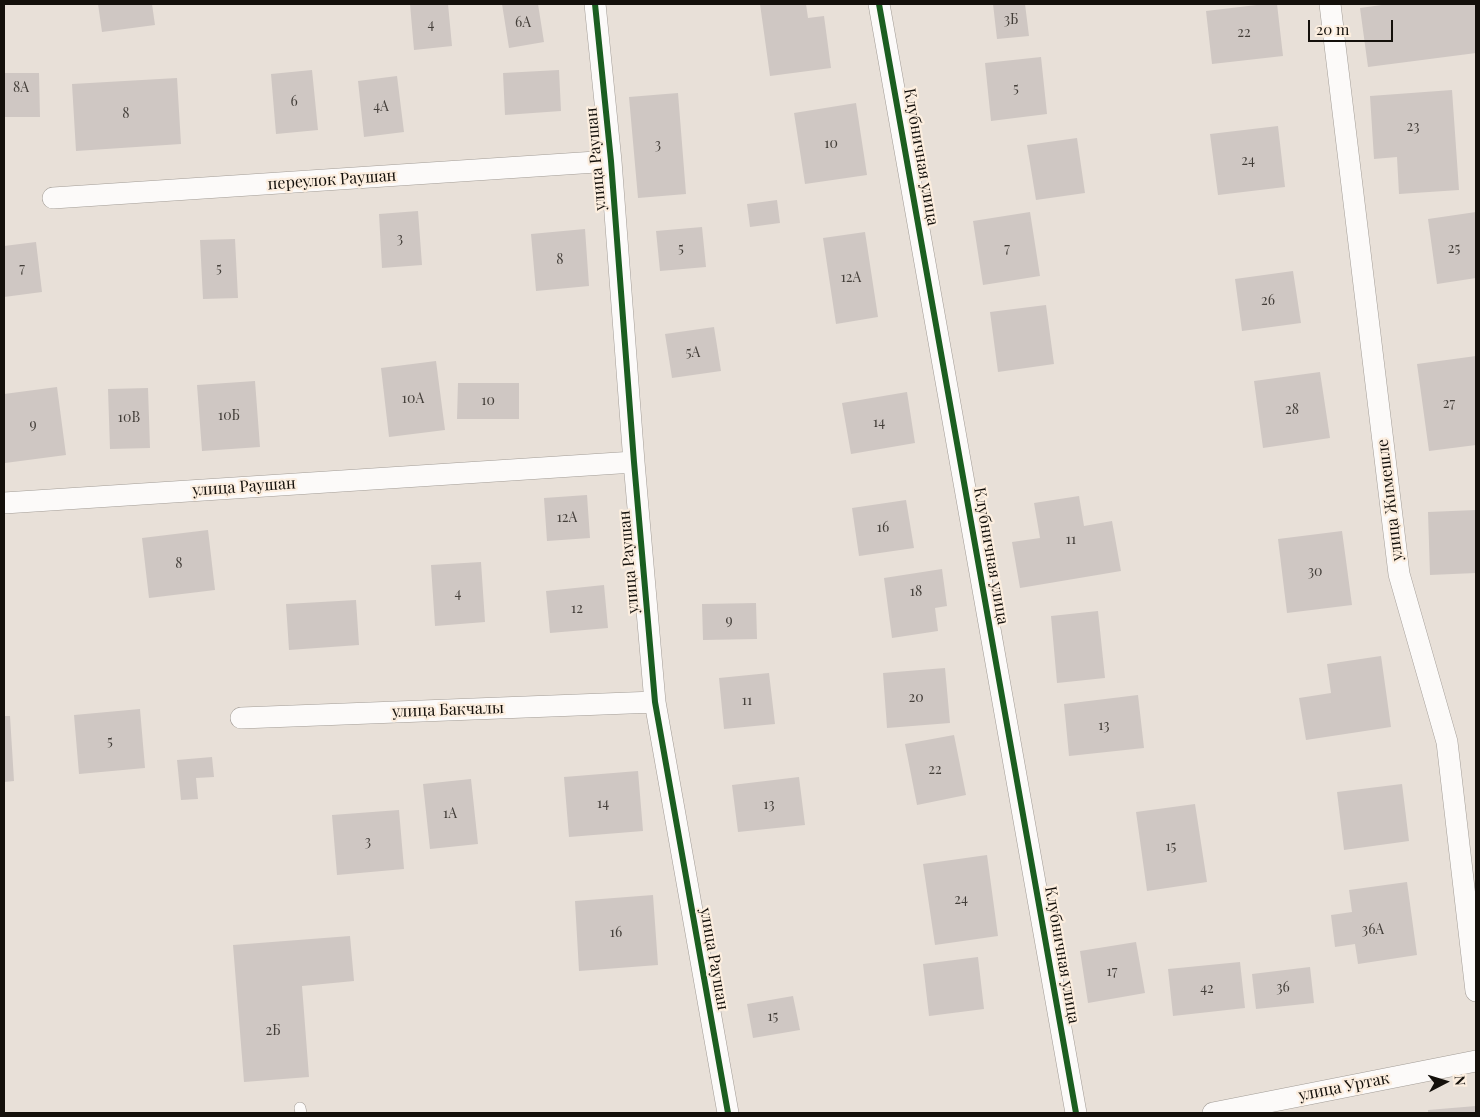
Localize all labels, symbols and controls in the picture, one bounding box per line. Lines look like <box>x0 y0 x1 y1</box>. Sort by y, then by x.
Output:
scale bar <box>1310 10 1395 42</box>
house number: 3Б <box>1004 12 1018 28</box>
house number: 6А <box>515 15 531 31</box>
house number: 4 <box>428 17 434 33</box>
text: 20 m <box>1316 19 1349 39</box>
house number: 22 <box>1237 25 1251 41</box>
house number: 8А <box>13 80 29 96</box>
house number: 5 <box>1013 81 1019 97</box>
street label: Клубничная улица <box>899 87 943 227</box>
house number: 6 <box>290 94 298 110</box>
house number: 4А <box>373 99 389 115</box>
house number: 8 <box>122 106 130 122</box>
street label: улица Раушан <box>582 107 610 211</box>
house number: 23 <box>1406 119 1420 135</box>
house number: 10 <box>824 136 838 152</box>
house number: 3 <box>655 137 661 153</box>
house number: 24 <box>1241 153 1255 169</box>
street label: переулок Раушан <box>267 166 397 194</box>
house number: 3 <box>397 231 403 247</box>
house number: 5 <box>678 241 684 257</box>
house number: 7 <box>1004 241 1010 257</box>
house number: 25 <box>1448 241 1460 257</box>
house number: 8 <box>556 252 564 268</box>
house number: 7 <box>19 261 25 277</box>
house number: 5 <box>216 261 222 277</box>
house number: 12А <box>841 270 861 286</box>
house number: 26 <box>1261 293 1275 309</box>
house number: 5А <box>686 345 700 361</box>
house number: 10А <box>402 391 424 407</box>
house number: 10 <box>481 393 495 409</box>
house number: 27 <box>1443 396 1455 412</box>
house number: 28 <box>1285 402 1299 418</box>
house number: 10Б <box>218 408 240 424</box>
house number: 10В <box>118 410 140 426</box>
house number: 14 <box>873 415 885 431</box>
house number: 9 <box>29 417 37 433</box>
street label: улица Жимешле <box>1373 438 1407 562</box>
street label: улица Раушан <box>192 474 296 500</box>
street label: Клубничная улица <box>969 486 1013 626</box>
house number: 12А <box>557 510 577 526</box>
street label: улица Раушан <box>615 510 643 614</box>
house number: 16 <box>877 520 889 536</box>
house number: 11 <box>1066 532 1076 548</box>
house number: 8 <box>175 556 183 572</box>
house number: 30 <box>1308 564 1322 580</box>
house number: 18 <box>910 584 922 600</box>
house number: 4 <box>455 586 461 602</box>
house number: 12 <box>571 601 583 617</box>
house number: 9 <box>725 613 733 629</box>
house number: 20 <box>908 690 924 706</box>
house number: 11 <box>742 693 752 709</box>
street label: улица Бакчалы <box>392 698 504 722</box>
house number: 13 <box>1098 718 1110 734</box>
house number: 5 <box>107 734 113 750</box>
house number: 22 <box>928 762 942 778</box>
house number: 14 <box>597 796 609 812</box>
house number: 13 <box>763 797 775 813</box>
house number: 1А <box>443 806 457 822</box>
house number: 3 <box>365 834 371 850</box>
house number: 15 <box>1166 839 1176 855</box>
street label: Клубничная улица <box>1040 885 1084 1025</box>
house number: 24 <box>954 892 968 908</box>
street label: улица Раушан <box>696 906 732 1012</box>
house number: 36А <box>1362 922 1384 938</box>
house number: 16 <box>610 925 622 941</box>
house number: 17 <box>1107 964 1117 980</box>
house number: 36 <box>1276 980 1290 996</box>
house number: 42 <box>1200 981 1214 997</box>
house number: 15 <box>768 1009 778 1025</box>
house number: 2Б <box>265 1023 281 1039</box>
north arrow <box>1420 1057 1470 1107</box>
street label: улица Уртак <box>1297 1069 1391 1105</box>
text: N <box>1451 1075 1470 1087</box>

